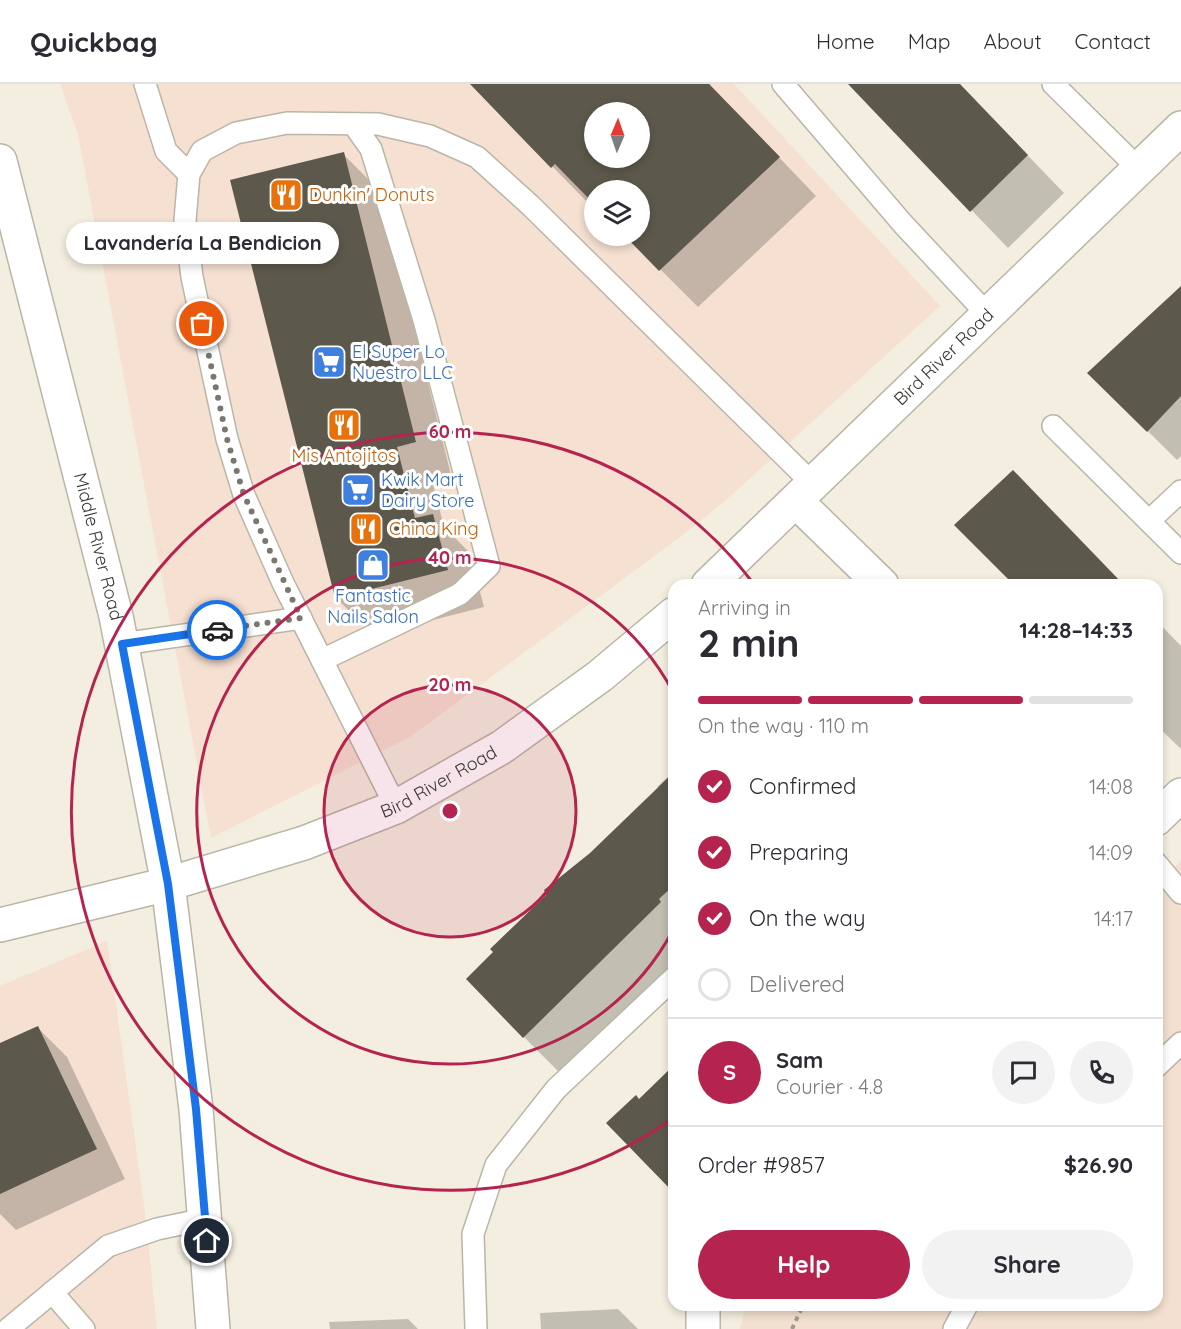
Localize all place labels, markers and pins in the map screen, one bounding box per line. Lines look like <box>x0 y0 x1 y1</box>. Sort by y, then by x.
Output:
restaurant icon: Dunkin' Donuts <box>268 177 304 213</box>
place label: Dunkin' Donuts <box>309 183 434 206</box>
callout: Lavandería La Bendicion <box>65 222 338 264</box>
pin <box>176 298 227 349</box>
place label: El Super Lo Nuestro LLC <box>352 340 453 384</box>
supermarket icon: El Super Lo Nuestro LLC <box>311 344 347 380</box>
restaurant icon: Mis Antojitos <box>326 407 362 443</box>
place label: Mis Antojitos <box>291 444 397 467</box>
place label: Kwik Mart Dairy Store <box>381 468 474 512</box>
supermarket icon: Kwik Mart Dairy Store <box>340 472 376 508</box>
restaurant icon: China King <box>348 511 384 547</box>
place label: China King <box>389 517 479 540</box>
shop icon: Fantastic Nails Salon <box>355 547 391 583</box>
place label: Fantastic Nails Salon <box>327 584 419 628</box>
centre of rings <box>440 801 460 821</box>
pin <box>181 1215 232 1266</box>

